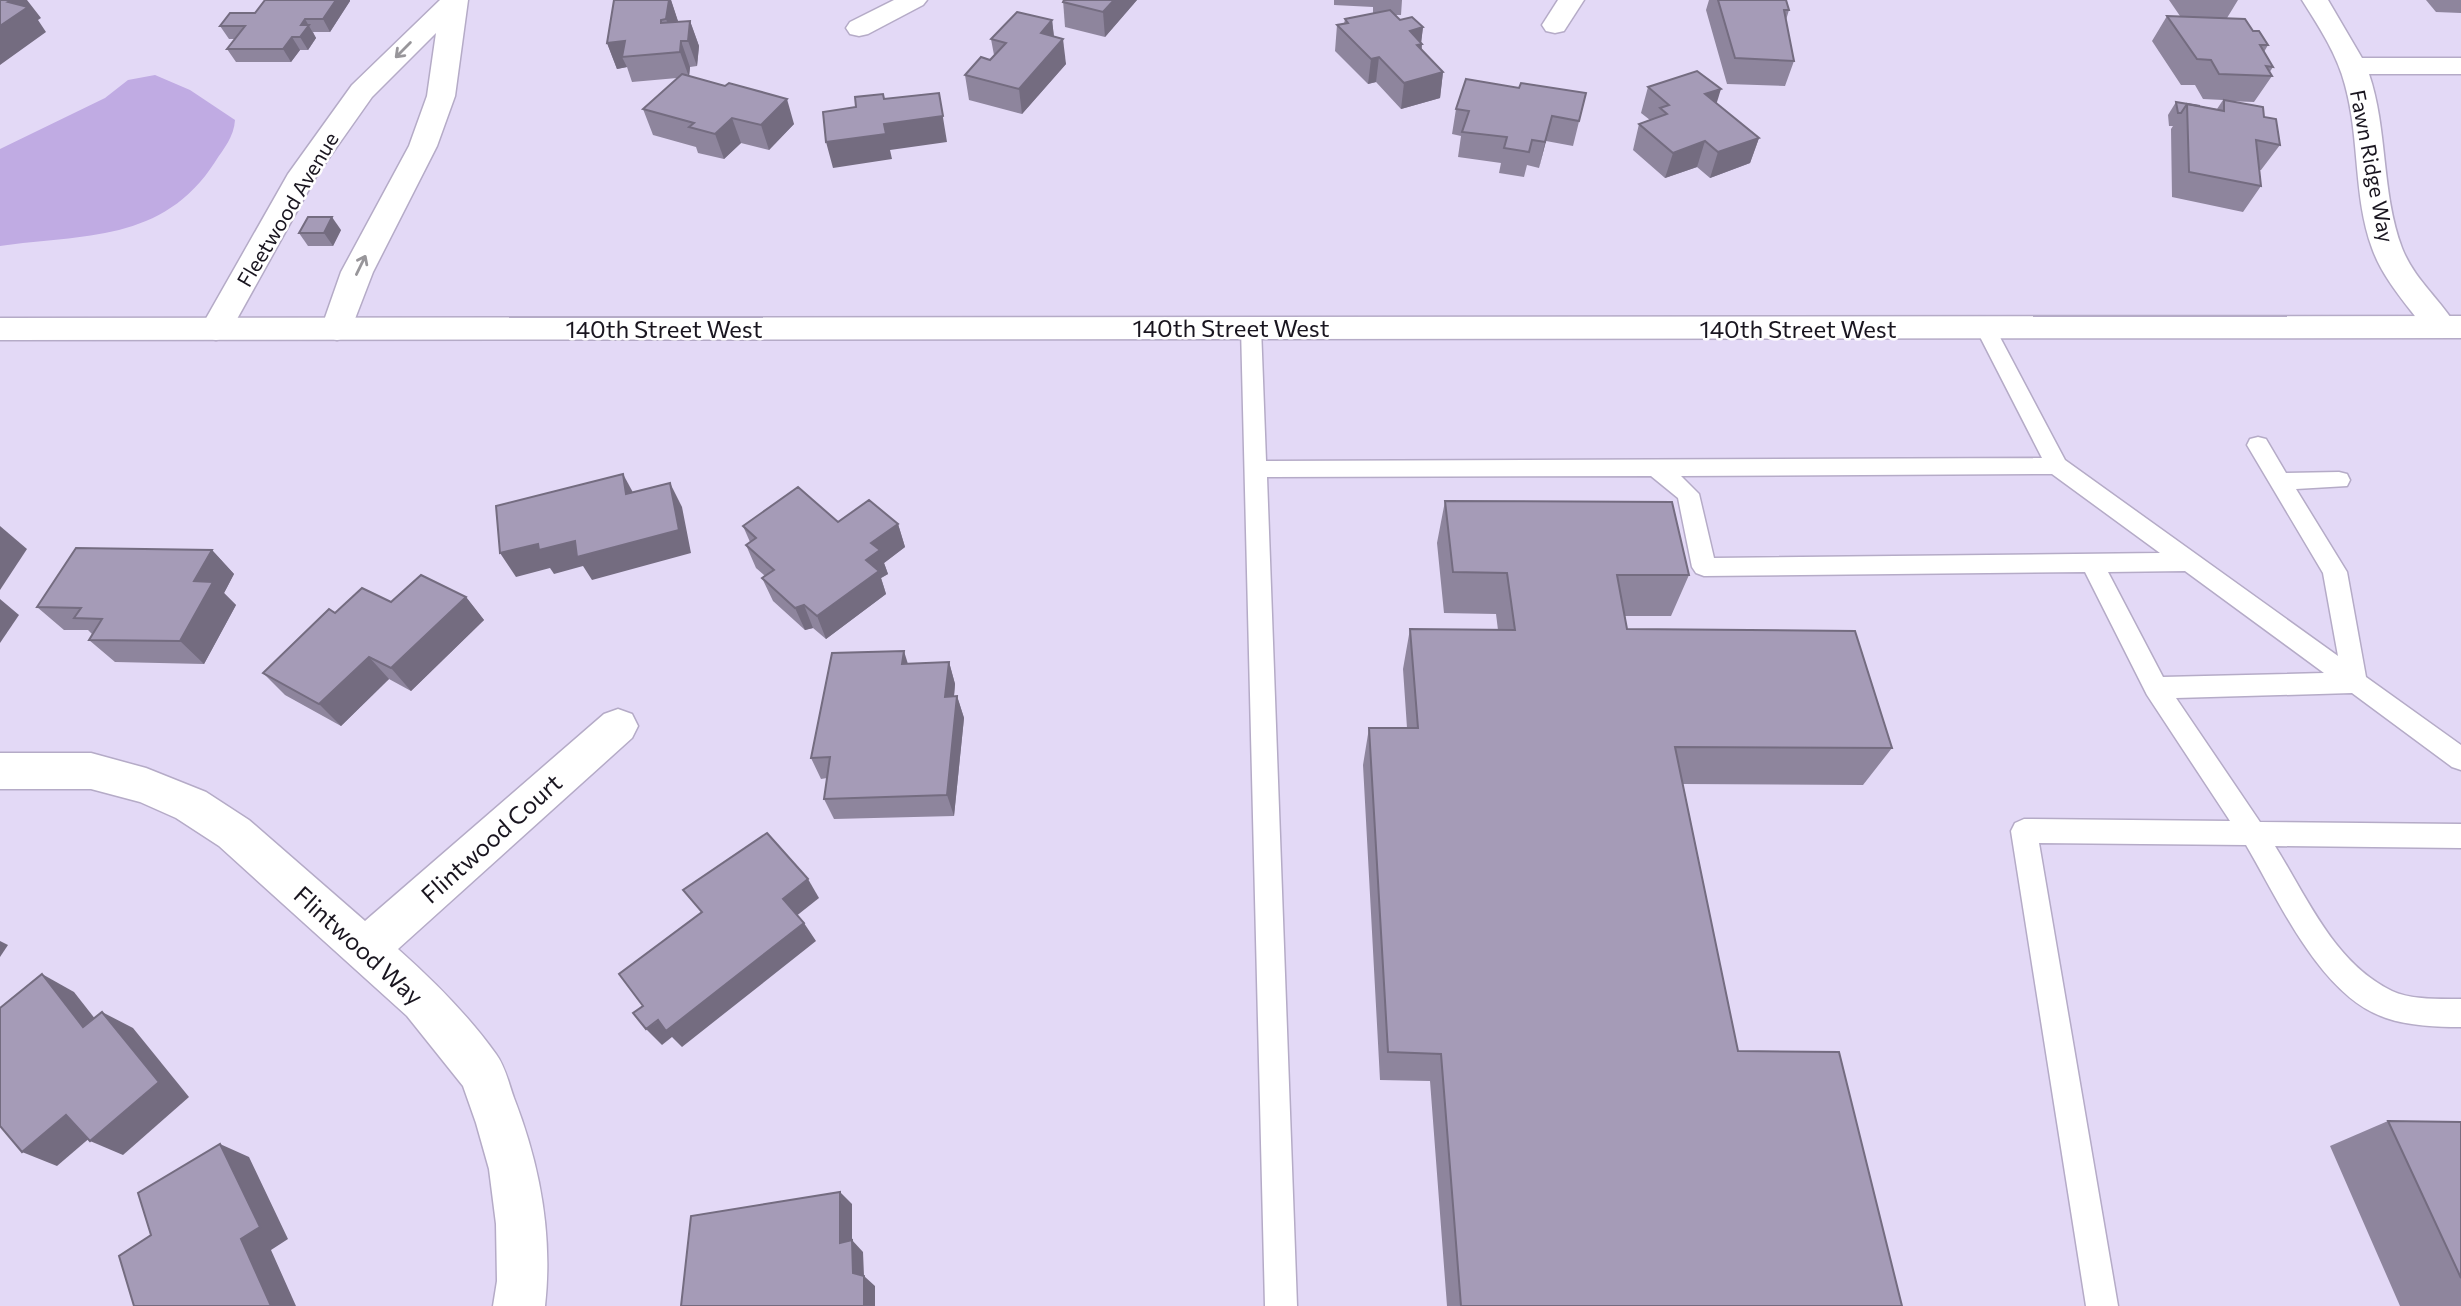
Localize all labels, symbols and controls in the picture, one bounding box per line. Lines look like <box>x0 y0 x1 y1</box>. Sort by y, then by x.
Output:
one-way arrow <box>395 42 412 59</box>
street label: Fawn Ridge Way <box>2346 88 2400 245</box>
street label: Fleetwood Avenue <box>231 127 343 291</box>
one-way arrow <box>354 255 368 276</box>
street label: 140th Street West <box>1132 313 1330 342</box>
street label: 140th Street West <box>565 314 763 343</box>
street label: 140th Street West <box>1699 314 1897 343</box>
street label: Flintwood Court <box>415 767 567 909</box>
street label: Flintwood Way <box>289 880 429 1010</box>

